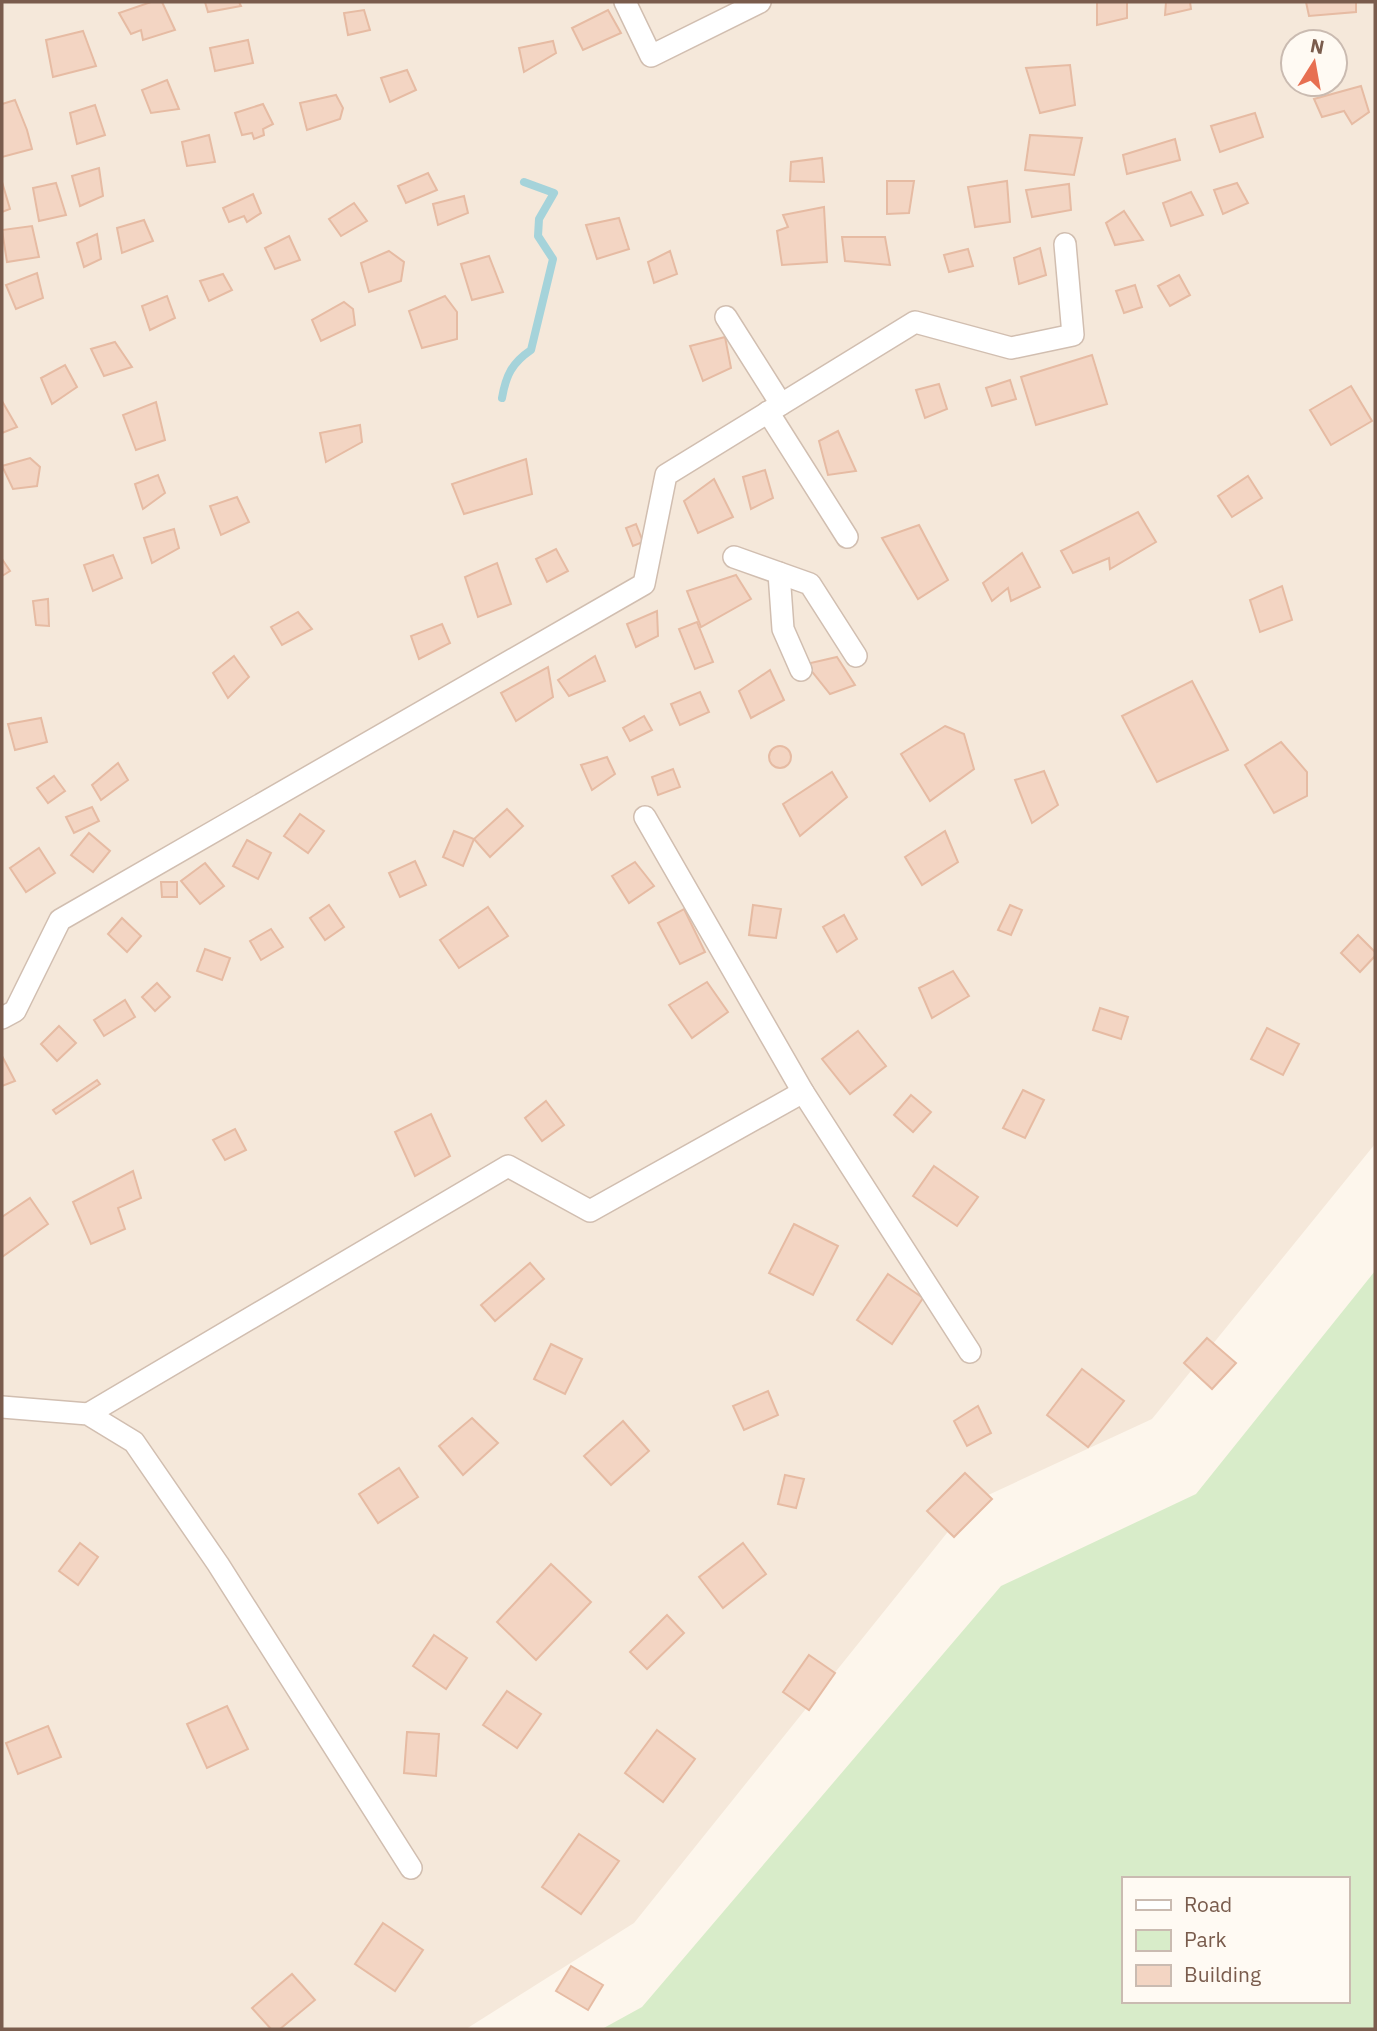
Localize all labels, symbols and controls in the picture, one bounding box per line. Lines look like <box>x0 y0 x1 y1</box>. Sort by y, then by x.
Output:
north arrow <box>1279 28 1349 98</box>
text: N <box>1308 33 1326 59</box>
legend <box>1122 1877 1349 2003</box>
text: Road <box>1184 1890 1232 1918</box>
text: Park <box>1184 1925 1227 1953</box>
text: Building <box>1184 1960 1261 1988</box>

